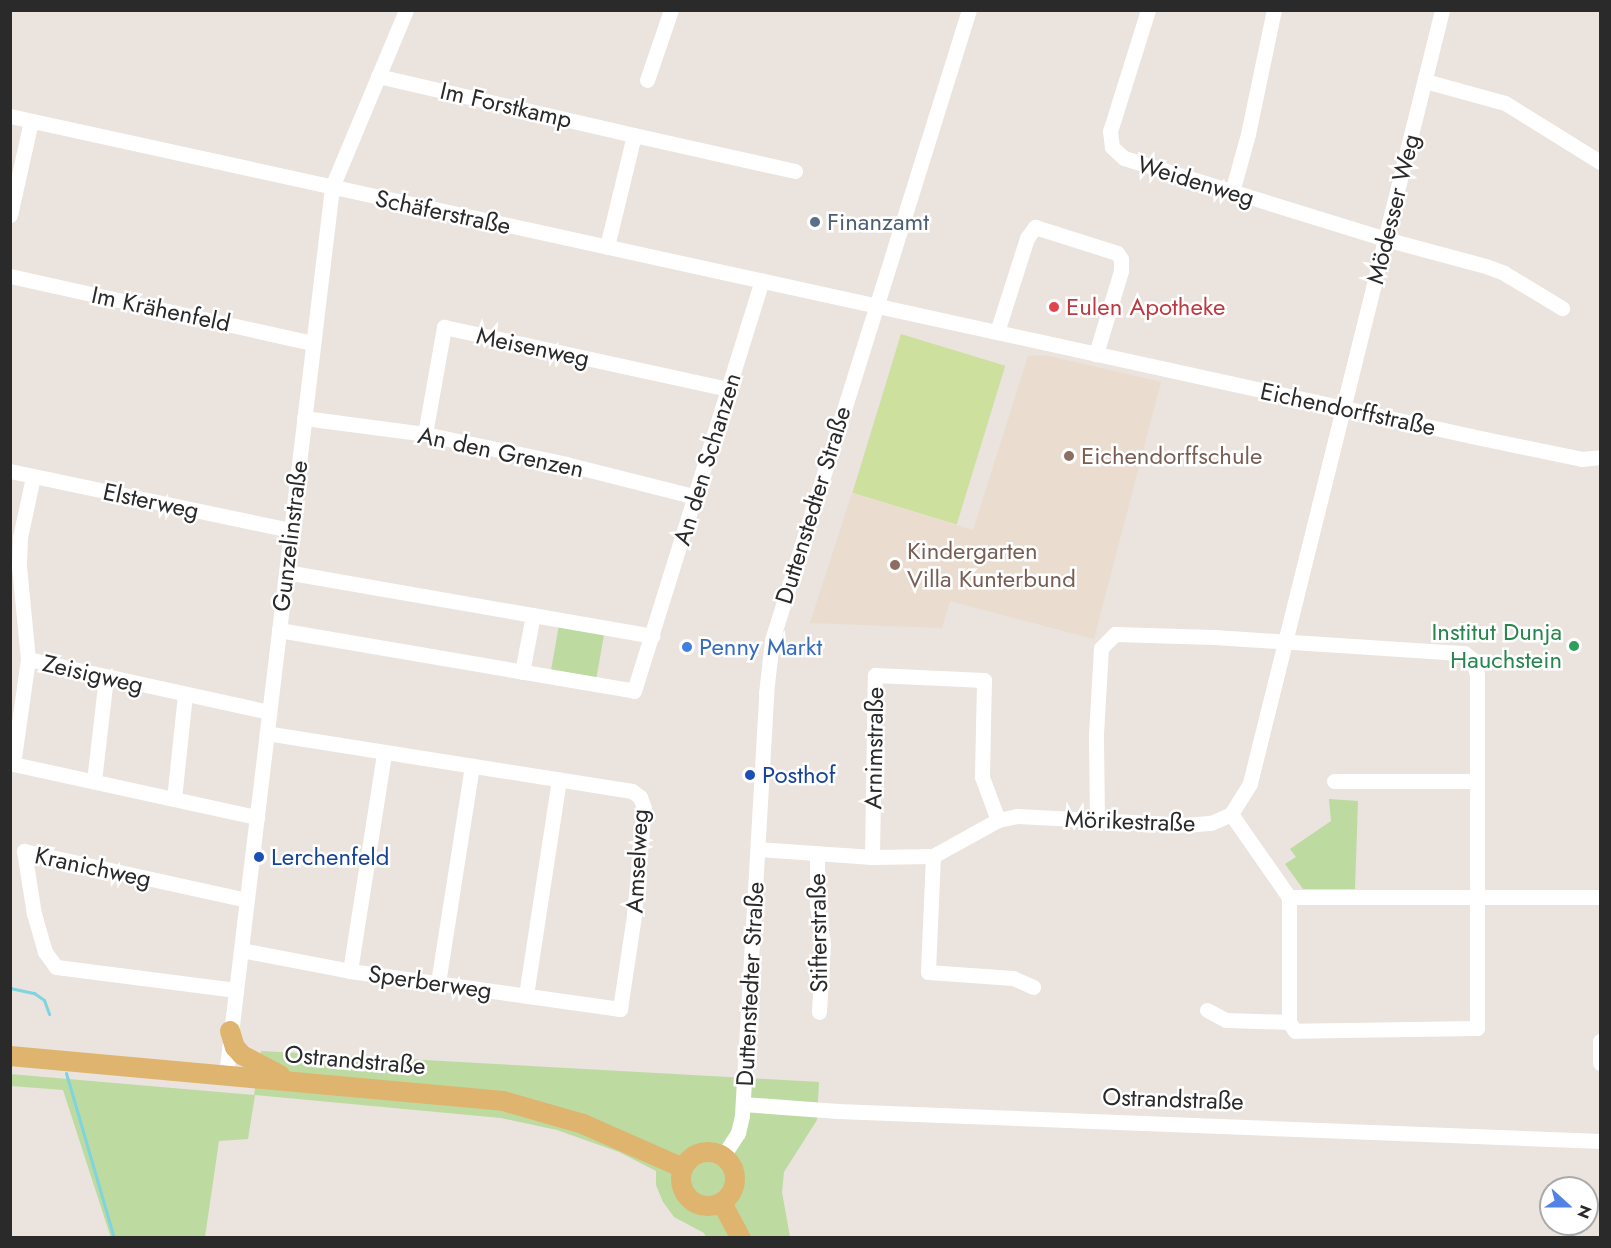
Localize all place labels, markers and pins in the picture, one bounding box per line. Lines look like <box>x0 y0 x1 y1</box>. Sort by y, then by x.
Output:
place label: Finanzamt <box>827 208 929 236</box>
marker: Finanzamt <box>808 215 822 229</box>
place label: Eulen Apotheke <box>1066 293 1225 321</box>
marker: Eulen Apotheke <box>1047 300 1061 314</box>
place label: Eichendorffschule <box>1081 442 1262 470</box>
marker: Eichendorffschule <box>1062 449 1076 463</box>
place label: Kindergarten Villa Kunterbund <box>907 537 1076 593</box>
marker: Kindergarten Villa Kunterbund <box>888 558 902 572</box>
place label: Institut Dunja Hauchstein <box>1431 618 1562 674</box>
place label: Penny Markt <box>699 633 822 661</box>
marker: Institut Dunja Hauchstein <box>1567 639 1581 653</box>
marker: Penny Markt <box>680 640 694 654</box>
place label: Posthof <box>762 761 836 789</box>
marker: Posthof <box>743 768 757 782</box>
place label: Lerchenfeld <box>271 843 389 871</box>
marker: Lerchenfeld <box>252 850 266 864</box>

